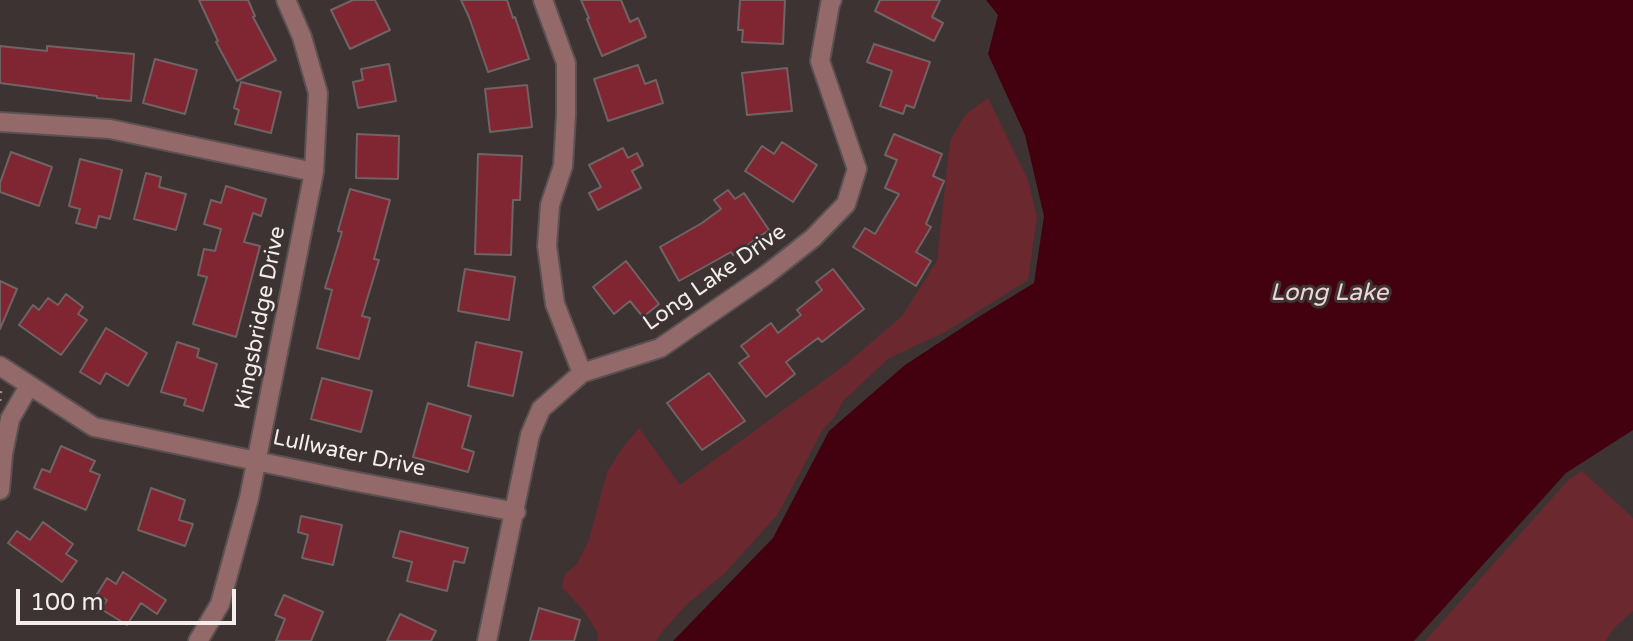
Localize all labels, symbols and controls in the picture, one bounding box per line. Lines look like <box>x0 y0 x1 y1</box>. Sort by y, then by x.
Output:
street label: Long Lake Drive <box>639 219 791 337</box>
street label: Kingsbridge Drive <box>230 224 292 412</box>
water label: Long Lake <box>1270 280 1388 308</box>
street label: Lullwater Drive <box>270 425 428 483</box>
scale bar <box>20 573 240 623</box>
text: 100 m <box>30 588 104 617</box>

